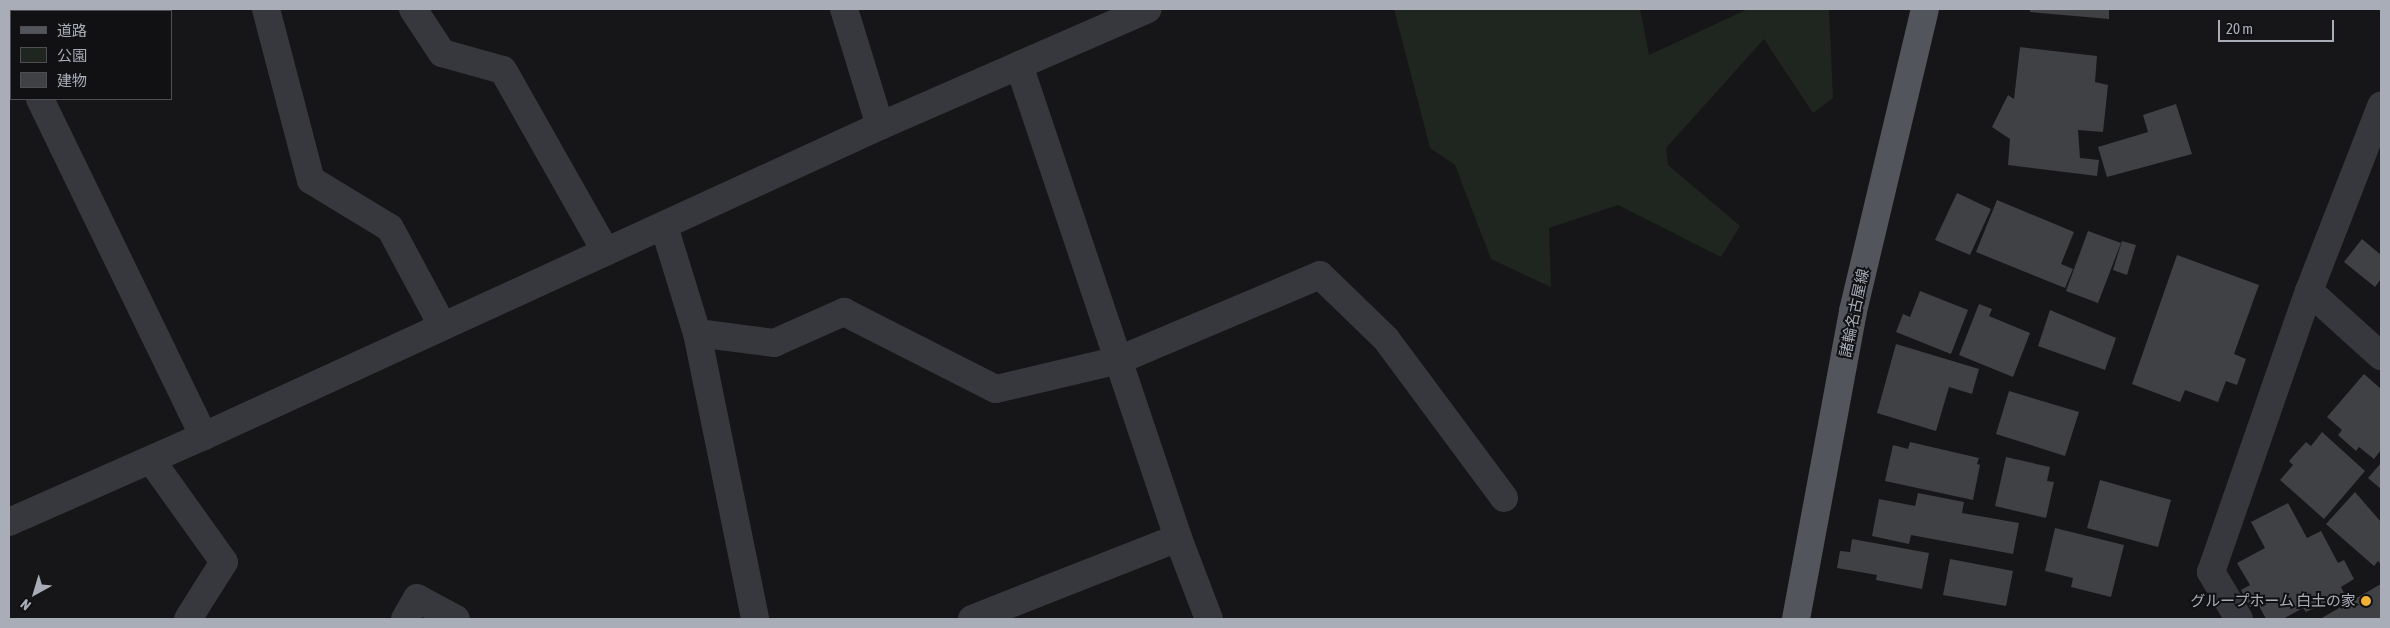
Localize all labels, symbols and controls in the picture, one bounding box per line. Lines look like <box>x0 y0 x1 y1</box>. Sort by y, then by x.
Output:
legend <box>10 10 172 100</box>
scale bar <box>2220 10 2336 42</box>
text: 20 m <box>2226 20 2253 37</box>
text: 道路 <box>57 22 87 39</box>
text: 公園 <box>57 47 87 64</box>
text: 建物 <box>57 72 87 89</box>
street label: 諸輪名古屋線 <box>1836 267 1872 359</box>
north arrow <box>10 568 60 618</box>
place label: グループホーム 白土の家 <box>2189 592 2356 610</box>
marker: グループホーム 白土の家 <box>2360 595 2372 607</box>
text: N <box>17 596 34 613</box>

